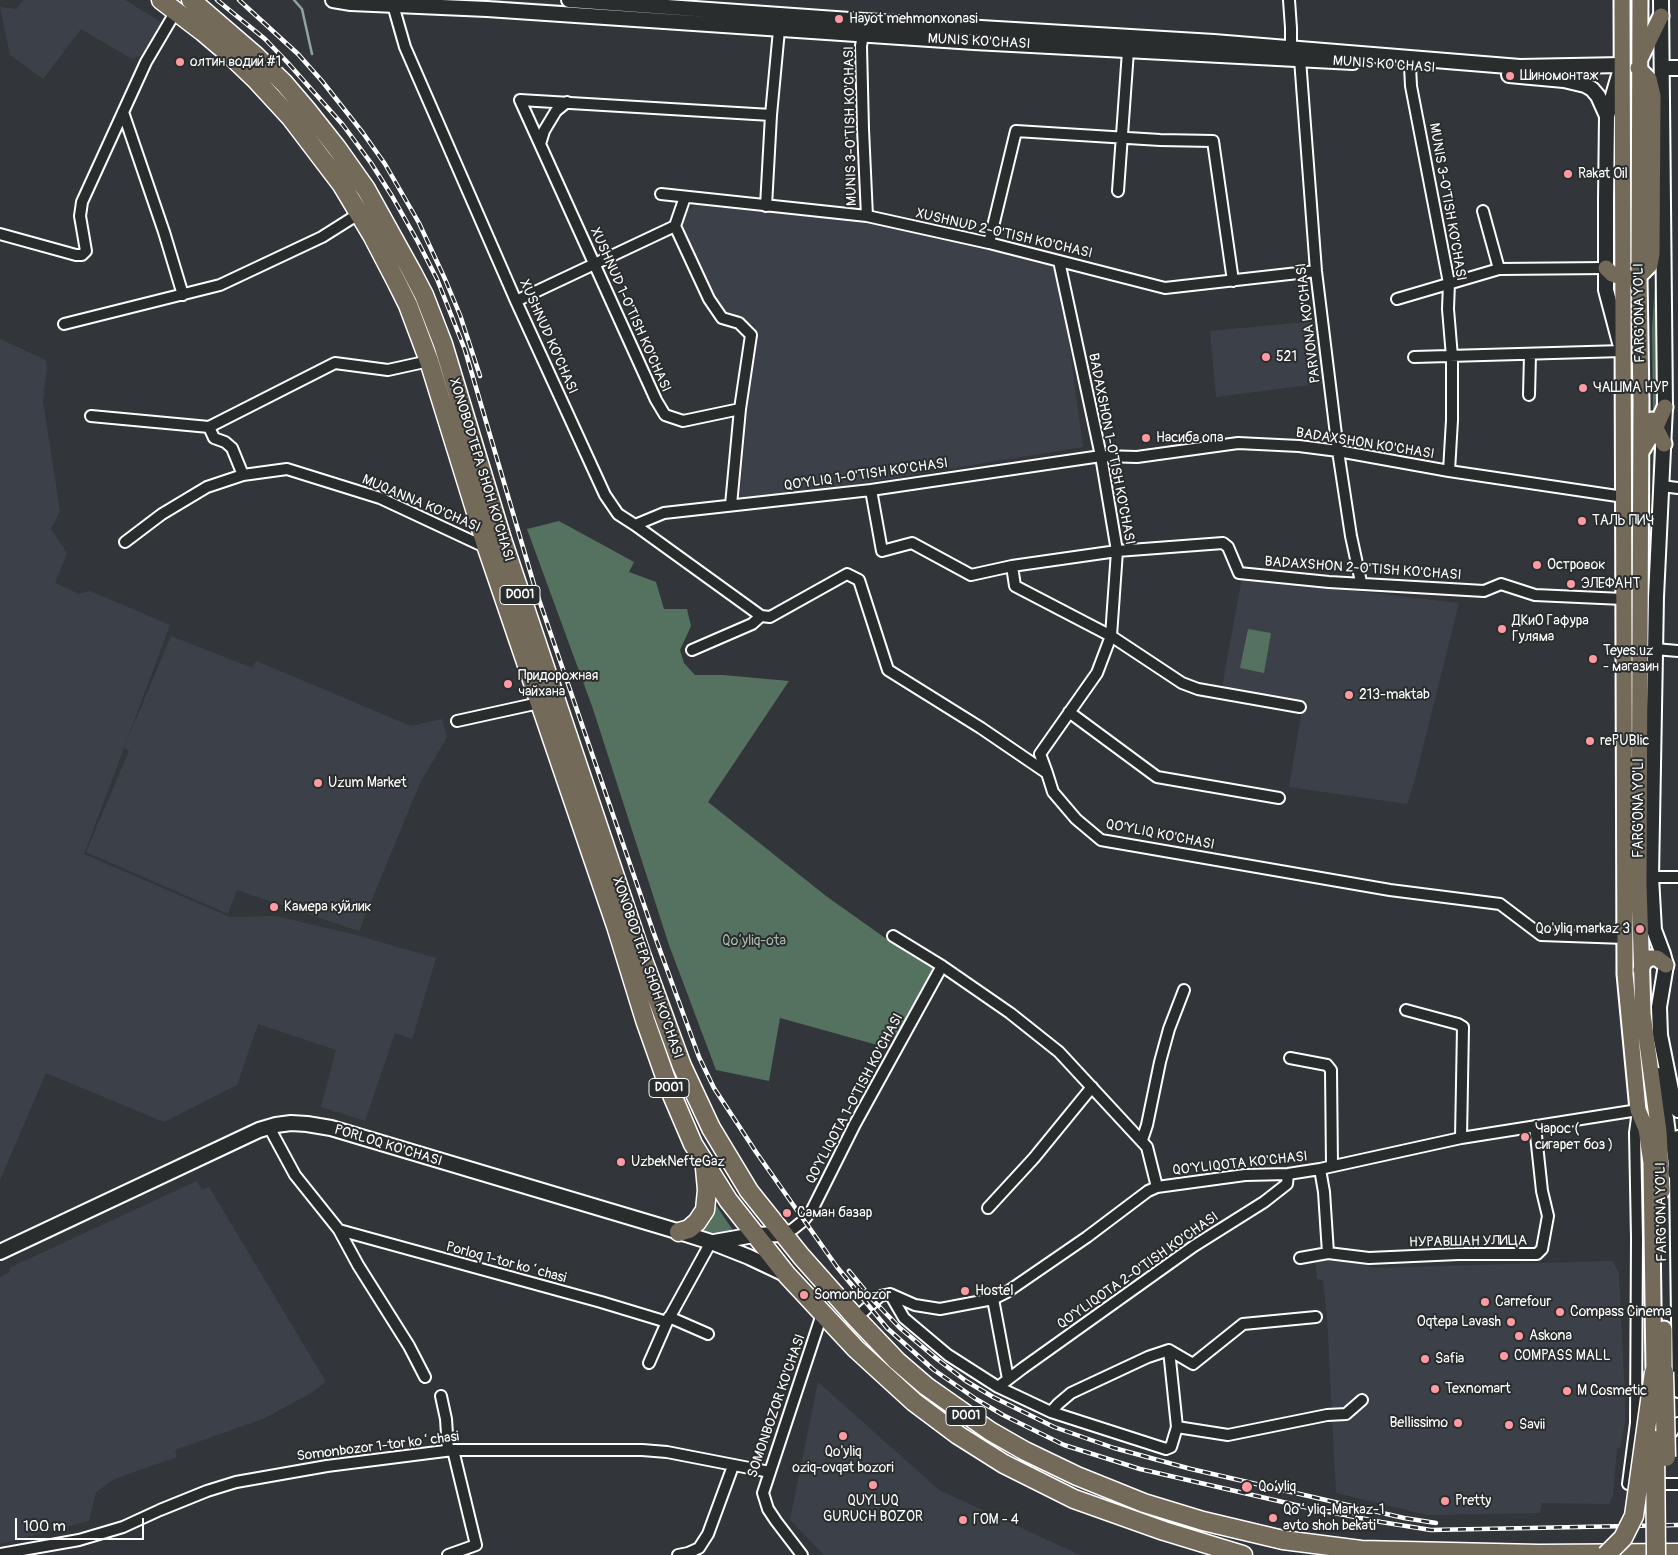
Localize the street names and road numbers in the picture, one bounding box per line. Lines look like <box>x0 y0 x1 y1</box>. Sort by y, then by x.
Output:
street label: MUNIS KO'CHASI <box>927 31 1031 53</box>
street label: MUNIS 3-O'TISH KO'CHASI <box>841 46 861 206</box>
street label: MUNIS KO'CHASI <box>1332 53 1436 77</box>
street label: MUNIS 3-O'TISH KO'CHASI <box>1425 122 1469 282</box>
street label: XUSHNUD 2-O'TISH KO'CHASI <box>914 205 1094 263</box>
street label: XUSHNUD 1-O'TISH KO'CHASI <box>586 225 674 395</box>
street label: PARVONA KO'CHASI <box>1293 262 1325 384</box>
street label: FARG'ONA YO'LI <box>1631 263 1649 363</box>
street label: XUSHNUD KO'CHASI <box>515 277 581 397</box>
street label: BADAXSHON 1-O'TISH KO'CHASI <box>1084 352 1138 546</box>
street label: XONOBODTEPA SHOH KO'CHASI <box>445 376 517 564</box>
street label: BADAXSHON KO'CHASI <box>1295 425 1435 463</box>
street label: QO'YLIQ 1-O'TISH KO'CHASI <box>783 455 949 495</box>
street label: MUQANNA KO'CHASI <box>359 471 483 537</box>
street label: BADAXSHON 2-O'TISH KO'CHASI <box>1264 554 1462 584</box>
road number: D001 <box>500 586 540 604</box>
street label: FARG'ONA YO'LI <box>1631 758 1647 858</box>
street label: QO'YLIQ KO'CHASI <box>1104 816 1216 854</box>
street label: XONOBODTEPA SHOH KO'CHASI <box>608 875 686 1061</box>
street label: QO'YLIQOTA 1-O'TISH KO'CHASI <box>803 1011 907 1187</box>
road number: D001 <box>649 1078 689 1098</box>
street label: PORLOQ KO'CHASI <box>332 1122 444 1170</box>
street label: QO'YLIQOTA KO'CHASI <box>1172 1149 1308 1179</box>
street label: FARG'ONA YO'LI <box>1653 1162 1671 1262</box>
street label: QO'YLIQOTA 2-O'TISH KO'CHASI <box>1054 1209 1222 1333</box>
street label: НУРАВШАН УЛИЦА <box>1409 1233 1527 1251</box>
street label: Porloq 1-tor koʻchasi <box>444 1239 568 1287</box>
street label: SOMONBOZOR KO'CHASI <box>745 1332 809 1480</box>
road number: D001 <box>946 1406 986 1425</box>
street label: Somonbozor 1-tor koʻchasi <box>296 1429 460 1465</box>

